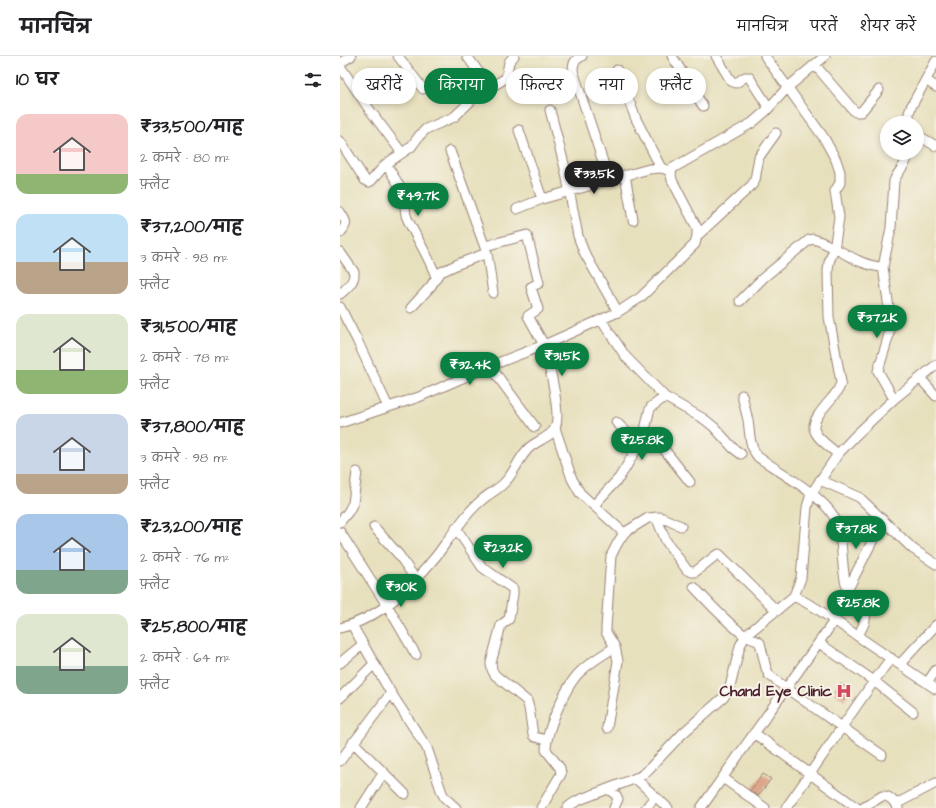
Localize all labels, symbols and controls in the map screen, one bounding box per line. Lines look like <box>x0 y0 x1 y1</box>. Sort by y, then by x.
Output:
text: मानचित्र <box>20 14 91 41</box>
text: मानचित्र <box>737 17 788 37</box>
text: परतें <box>810 17 838 37</box>
text: शेयर करें <box>860 17 916 37</box>
text: 10 घर <box>16 68 58 92</box>
chip: खरीदें <box>352 68 416 104</box>
chip: किराया <box>424 68 498 104</box>
chip: फ़िल्टर <box>506 68 577 104</box>
chip: नया <box>585 68 638 104</box>
chip: फ़्लैट <box>646 68 706 104</box>
icon: filters <box>302 69 324 91</box>
text: ₹33,500/माह <box>140 115 243 139</box>
map controls <box>880 116 924 160</box>
button: layers <box>880 116 924 160</box>
icon: home <box>48 130 96 178</box>
text: 2 कमरे · 80 m² <box>140 149 230 167</box>
pin: ₹33.5K <box>561 161 627 195</box>
text: ₹33.5K <box>573 165 615 183</box>
text: फ़्लैट <box>140 176 170 194</box>
pin: ₹49.7K <box>385 183 451 217</box>
text: ₹49.7K <box>397 187 439 205</box>
text: ₹37,200/माह <box>140 215 243 239</box>
icon: home <box>48 230 96 278</box>
text: 3 कमरे · 98 m² <box>140 249 228 267</box>
text: फ़्लैट <box>140 276 170 294</box>
pin: ₹37.2K <box>844 305 910 339</box>
text: ₹37.2K <box>857 309 897 327</box>
text: ₹31,500/माह <box>140 315 237 339</box>
icon: home <box>48 330 96 378</box>
pin: ₹31.5K <box>529 343 595 377</box>
text: ₹31.5K <box>544 347 580 365</box>
text: 2 कमरे · 78 m² <box>140 349 230 367</box>
pin: ₹32.4K <box>437 352 503 386</box>
text: ₹32.4K <box>449 356 491 374</box>
text: फ़्लैट <box>140 376 170 394</box>
text: ₹37,800/माह <box>140 415 244 439</box>
pin: ₹25.8K <box>609 427 675 461</box>
icon: home <box>48 430 96 478</box>
text: ₹25.8K <box>620 431 664 449</box>
text: 3 कमरे · 98 m² <box>140 449 228 467</box>
text: फ़्लैट <box>140 476 170 494</box>
text: ₹23,200/माह <box>140 515 242 539</box>
pin: ₹37.8K <box>823 516 889 550</box>
text: ₹37.8K <box>835 520 877 538</box>
icon: home <box>48 530 96 578</box>
pin: ₹23.2K <box>470 535 536 569</box>
text: ₹23.2K <box>483 539 523 557</box>
text: 2 कमरे · 76 m² <box>140 549 230 567</box>
pin: ₹30K <box>377 574 425 608</box>
text: फ़्लैट <box>140 576 170 594</box>
text: ₹30K <box>385 578 417 596</box>
pin: ₹25.8K <box>825 590 891 624</box>
text: ₹25.8K <box>836 594 880 612</box>
text: ₹25,800/माह <box>140 615 247 639</box>
icon: home <box>48 630 96 678</box>
text: 2 कमरे · 64 m² <box>140 649 230 667</box>
text: फ़्लैट <box>140 676 170 694</box>
place label: Chand Eye Clinic <box>719 681 833 703</box>
hospital icon: Chand Eye Clinic <box>835 682 853 700</box>

